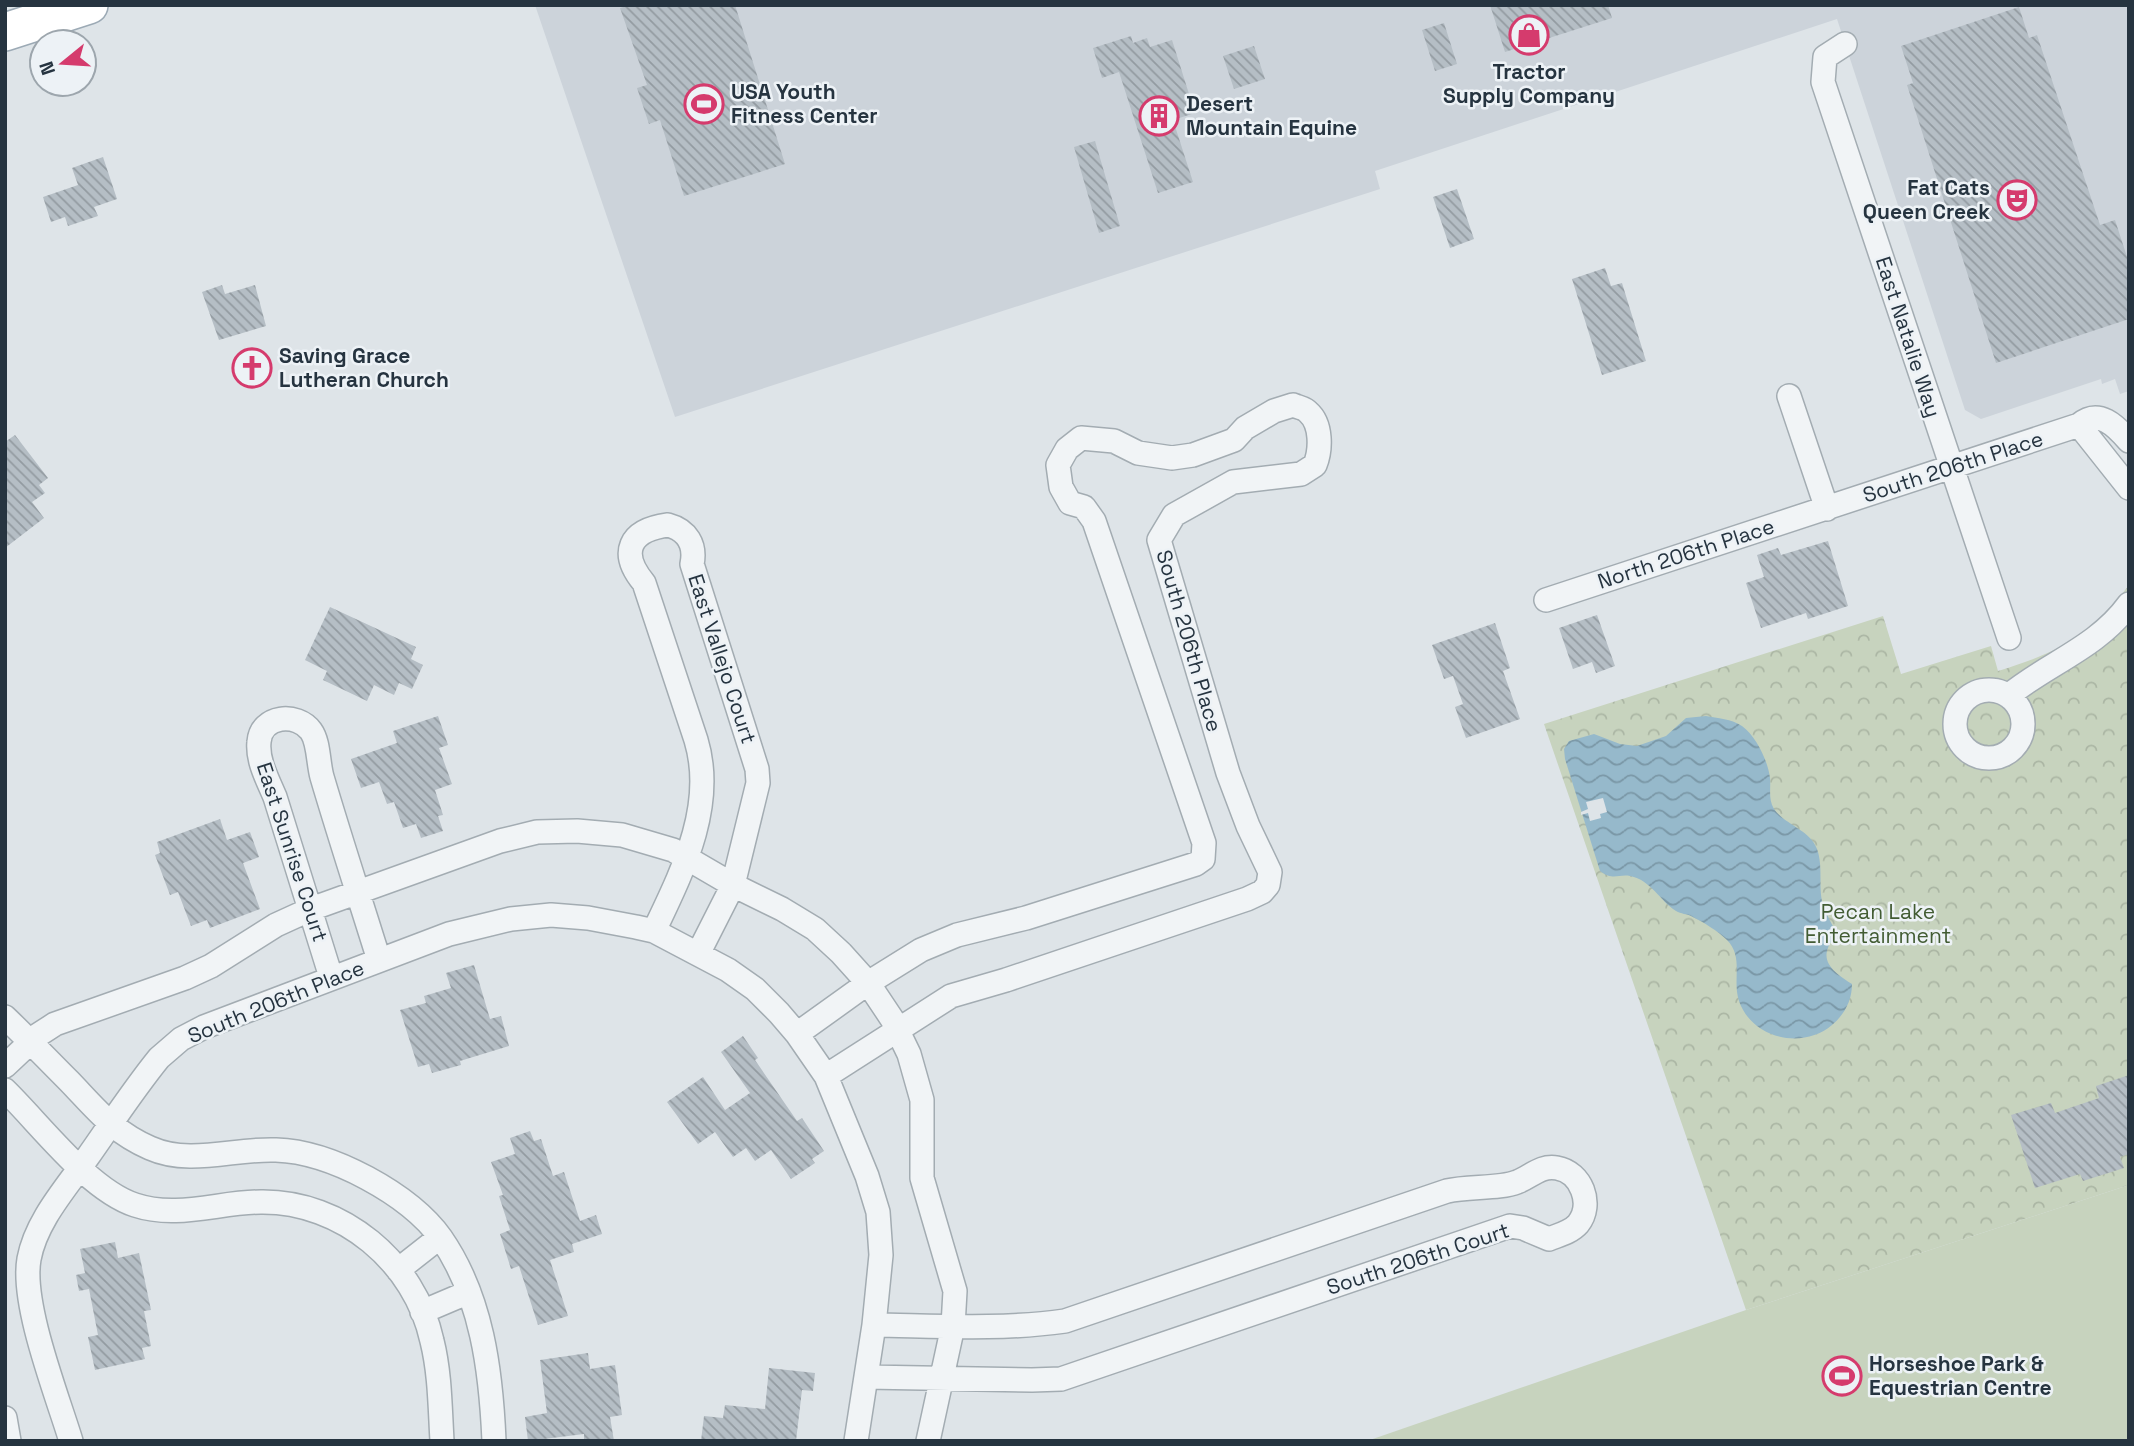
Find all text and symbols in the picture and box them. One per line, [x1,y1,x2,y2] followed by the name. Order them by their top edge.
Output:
[1508,14,1550,56] shop icon: Tractor Supply Company
[28,28,98,98] north arrow
[33,58,61,78] text: N
[1443,58,1615,109] place label: Tractor Supply Company
[731,78,878,129] place label: USA Youth Fitness Center
[683,83,725,125] sports icon: USA Youth Fitness Center
[1186,90,1357,141] place label: Desert Mountain Equine
[1138,95,1180,137] building icon: Desert Mountain Equine
[1863,174,1990,225] place label: Fat Cats Queen Creek
[1996,179,2038,221] theatre icon: Fat Cats Queen Creek
[1870,253,1947,421] street label: East Natalie Way
[279,342,449,393] place label: Saving Grace Lutheran Church
[231,347,273,389] church icon: Saving Grace Lutheran Church
[1859,425,2046,508] street label: South 206th Place
[1594,512,1778,595] street label: North 206th Place
[1151,547,1228,735] street label: South 206th Place
[682,571,763,747] street label: East Vallejo Court
[251,759,334,945] street label: East Sunrise Court
[1805,898,1951,949] park label: Pecan Lake Entertainment
[184,954,368,1049] street label: South 206th Place
[1323,1216,1513,1301] street label: South 206th Court
[1869,1350,2052,1401] place label: Horseshoe Park & Equestrian Centre
[1821,1355,1863,1397] sports icon: Horseshoe Park & Equestrian Centre

